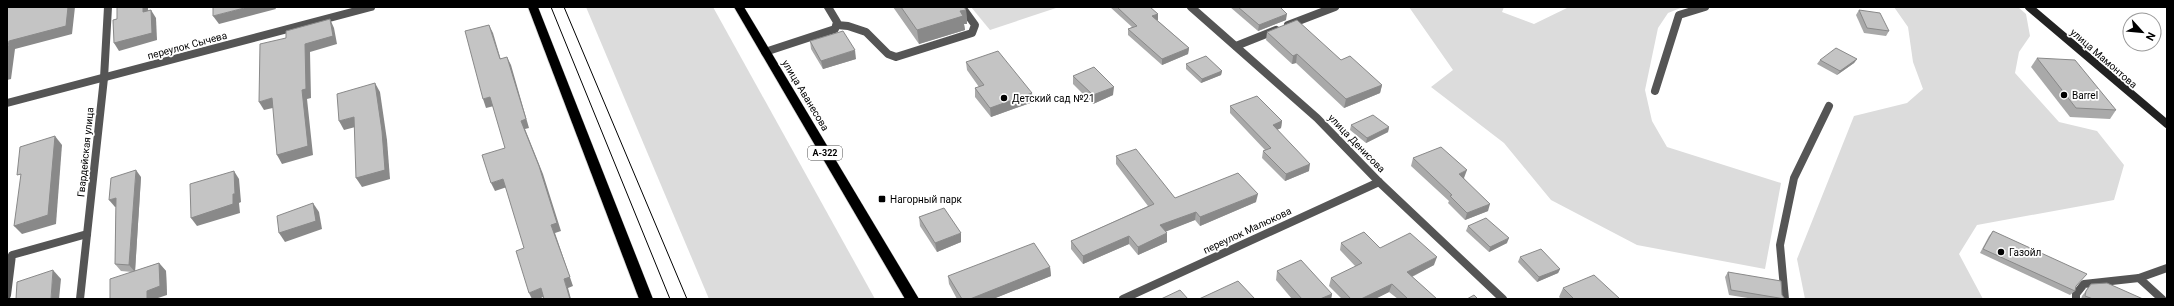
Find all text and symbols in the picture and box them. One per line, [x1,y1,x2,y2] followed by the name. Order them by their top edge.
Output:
[2122,12,2162,52] north arrow
[2068,27,2139,90] street label: улица Мамонтова
[146,30,228,61] street label: переулок Сычева
[2143,30,2158,43] text: N
[780,58,831,133] street label: улица Аванесова
[2059,90,2069,100] marker: Barrel
[2072,90,2098,101] place label: Barrel
[999,93,1009,103] marker: Детский сад №21
[1012,93,1095,104] place label: Детский сад №21
[75,107,96,197] street label: Гвардейская улица
[1326,112,1387,175] street label: улица Денисова
[808,146,842,160] road number: А-322
[877,194,887,204] marker: Нагорный парк
[890,194,963,205] place label: Нагорный парк
[1201,205,1293,256] street label: переулок Малюкова
[1996,247,2006,257] marker: Газойл
[2009,247,2042,258] place label: Газойл

